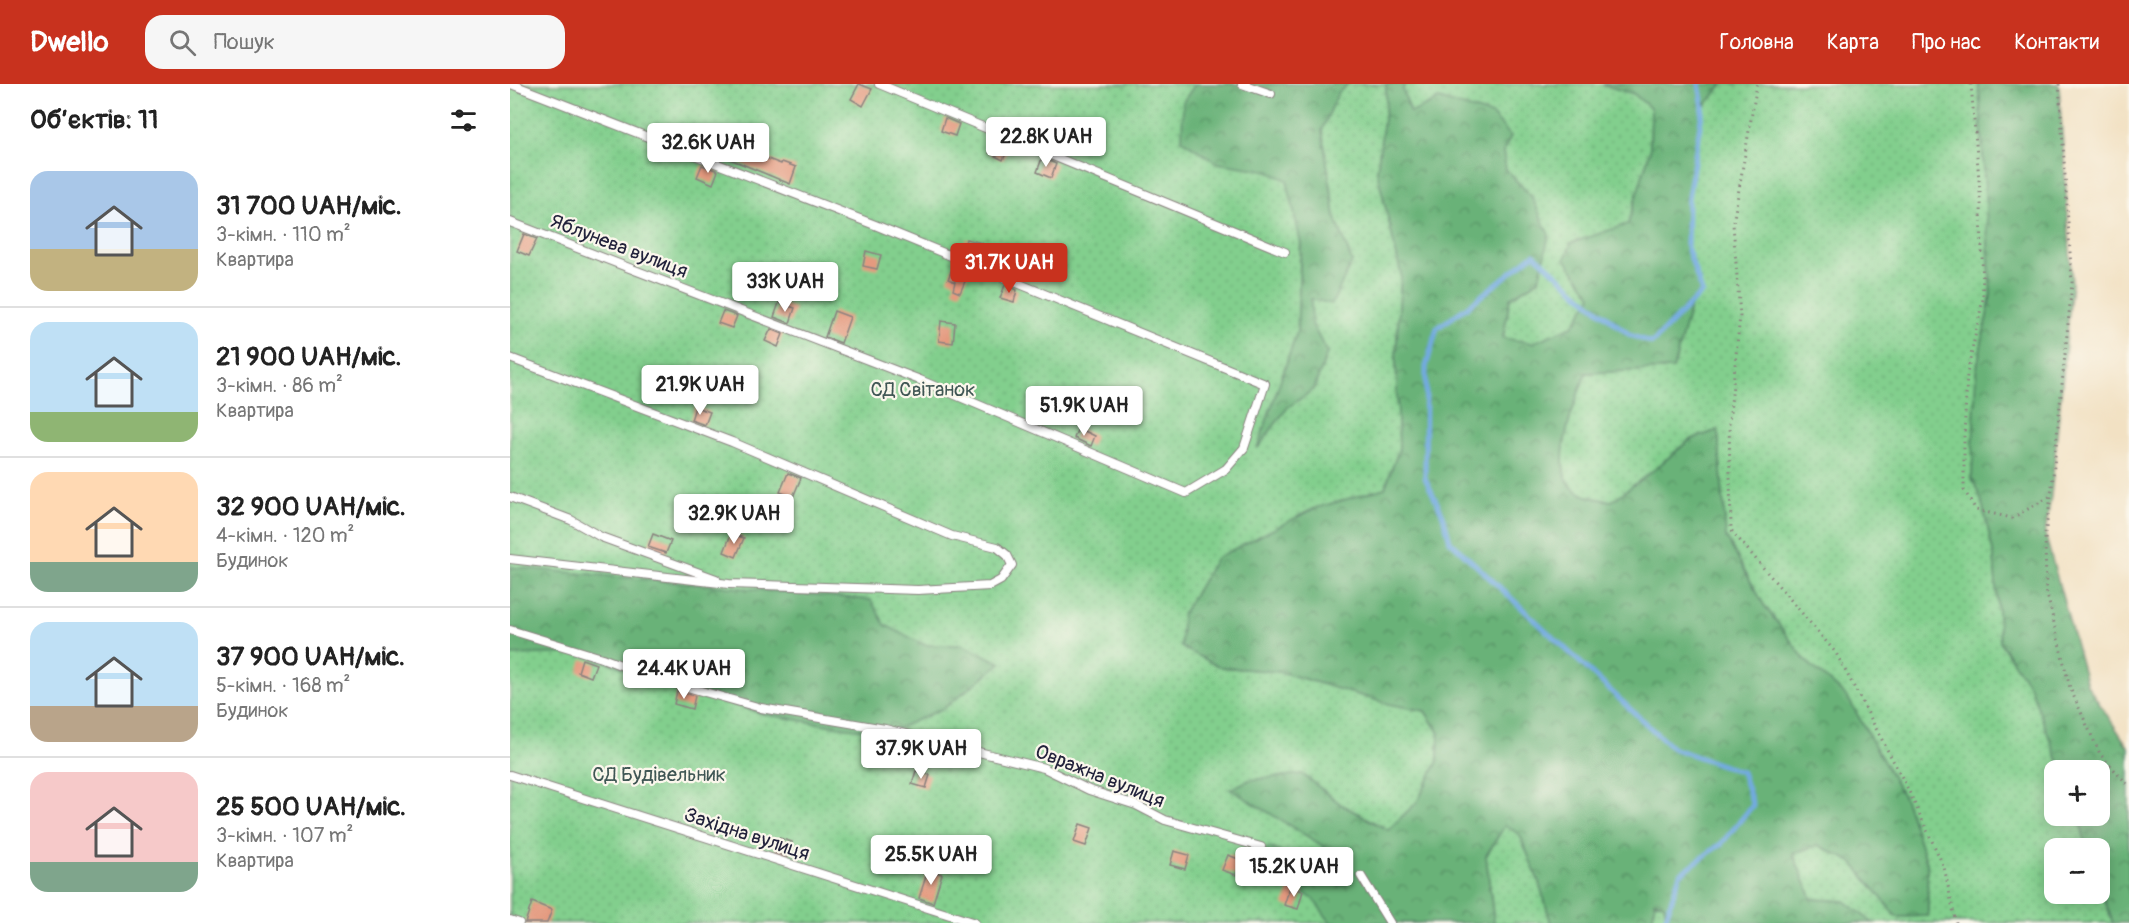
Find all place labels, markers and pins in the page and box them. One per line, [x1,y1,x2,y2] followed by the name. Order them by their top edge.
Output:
[977,117,1115,168] pin: 22.8K UAH
[639,123,777,174] pin: 32.6K UAH
[940,243,1078,294] pin: 31.7K UAH
[730,262,840,313] pin: 33K UAH
[631,365,769,416] pin: 21.9K UAH
[1015,386,1153,437] pin: 51.9K UAH
[665,494,803,545] pin: 32.9K UAH
[615,649,753,700] pin: 24.4K UAH
[852,729,990,780] pin: 37.9K UAH
[862,835,1000,886] pin: 25.5K UAH
[1225,847,1363,898] pin: 15.2K UAH

